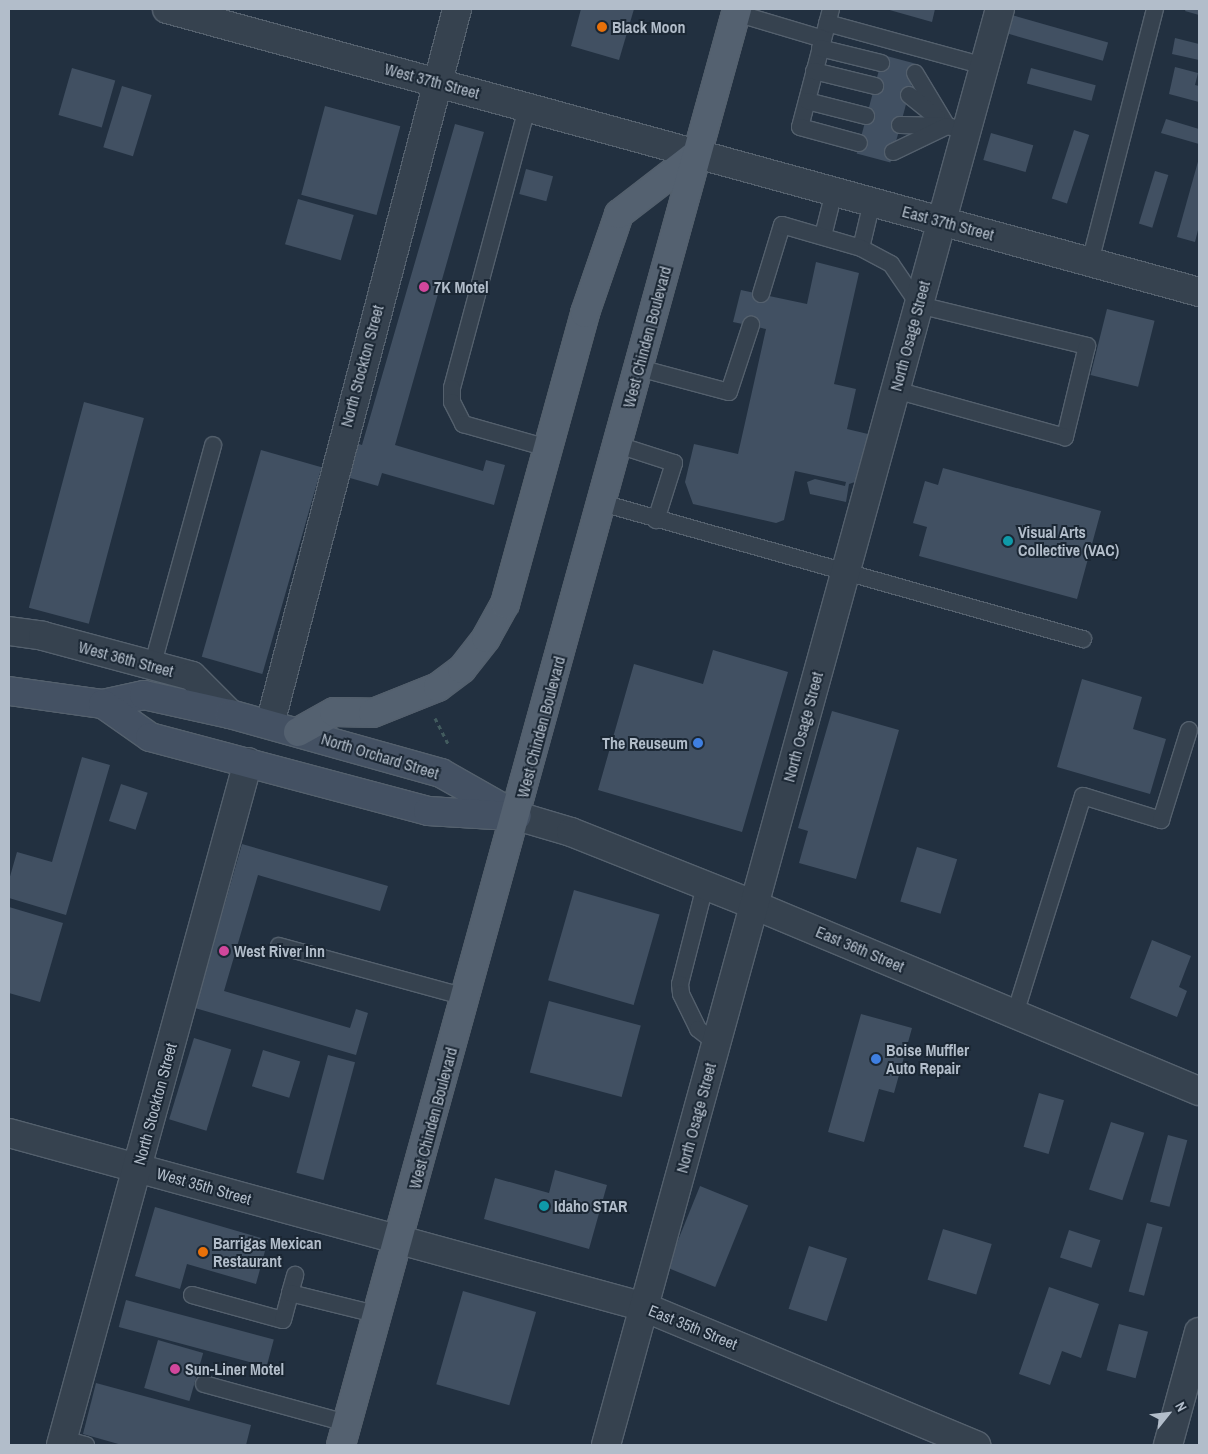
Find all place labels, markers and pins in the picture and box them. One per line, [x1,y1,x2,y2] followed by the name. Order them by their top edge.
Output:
[612,17,686,37] place label: Black Moon
[596,21,608,33] marker: Black Moon
[434,277,489,297] place label: 7K Motel
[418,281,430,293] marker: 7K Motel
[1018,522,1119,560] place label: Visual Arts Collective (VAC)
[1002,535,1014,547] marker: Visual Arts Collective (VAC)
[602,733,688,753] place label: The Reuseum
[692,737,704,749] marker: The Reuseum
[234,941,325,961] place label: West River Inn
[218,945,230,957] marker: West River Inn
[886,1040,969,1078] place label: Boise Muffler Auto Repair
[870,1053,882,1065] marker: Boise Muffler Auto Repair
[554,1196,627,1216] place label: Idaho STAR
[538,1200,550,1212] marker: Idaho STAR
[213,1233,322,1271] place label: Barrigas Mexican Restaurant
[197,1246,209,1258] marker: Barrigas Mexican Restaurant
[185,1359,284,1379] place label: Sun-Liner Motel
[169,1363,181,1375] marker: Sun-Liner Motel

